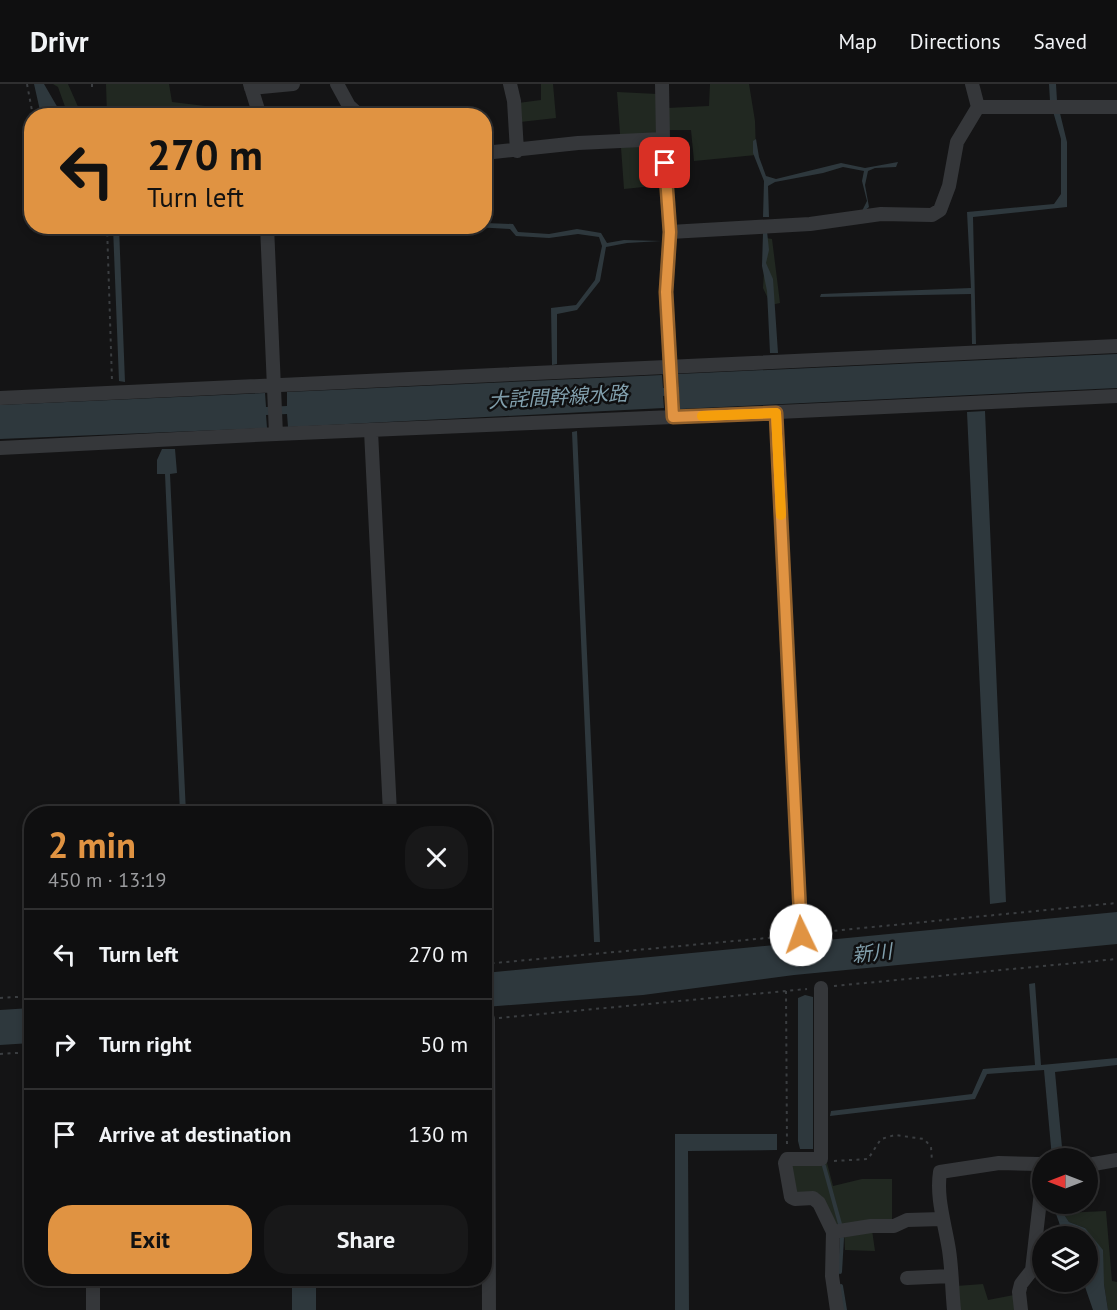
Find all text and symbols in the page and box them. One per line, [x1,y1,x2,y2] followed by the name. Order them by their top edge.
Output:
[30,23,89,60] text: Drivr
[838,28,877,55] text: Map
[910,28,1001,55] text: Directions
[1034,28,1087,55] text: Saved
[147,127,263,182] text: 270 m
[48,132,126,210] icon: left
[639,137,690,188] pin
[648,146,681,179] icon: arrive
[147,180,244,214] text: Turn left
[487,380,631,414] water label: 大詫間幹線水路
[48,821,136,868] text: 2 min
[405,826,468,889] button: close
[48,867,166,893] text: 450 m · 13:19
[769,903,833,967] position arrow
[48,938,81,971] icon: left
[851,938,895,968] water label: 新川
[99,940,179,968] text: Turn left
[408,940,468,968] text: 270 m
[48,1028,81,1061] icon: right
[99,1030,191,1058] text: Turn right
[420,1030,468,1058] text: 50 m
[48,1118,81,1151] icon: arrive
[99,1120,291,1148] text: Arrive at destination
[408,1120,468,1148] text: 130 m
[1032,1148,1098,1214] north arrow
[1032,1148,1098,1292] map controls
[48,1205,252,1274] button: Exit
[264,1205,468,1274] button: Share
[1032,1226,1098,1292] button: layers

